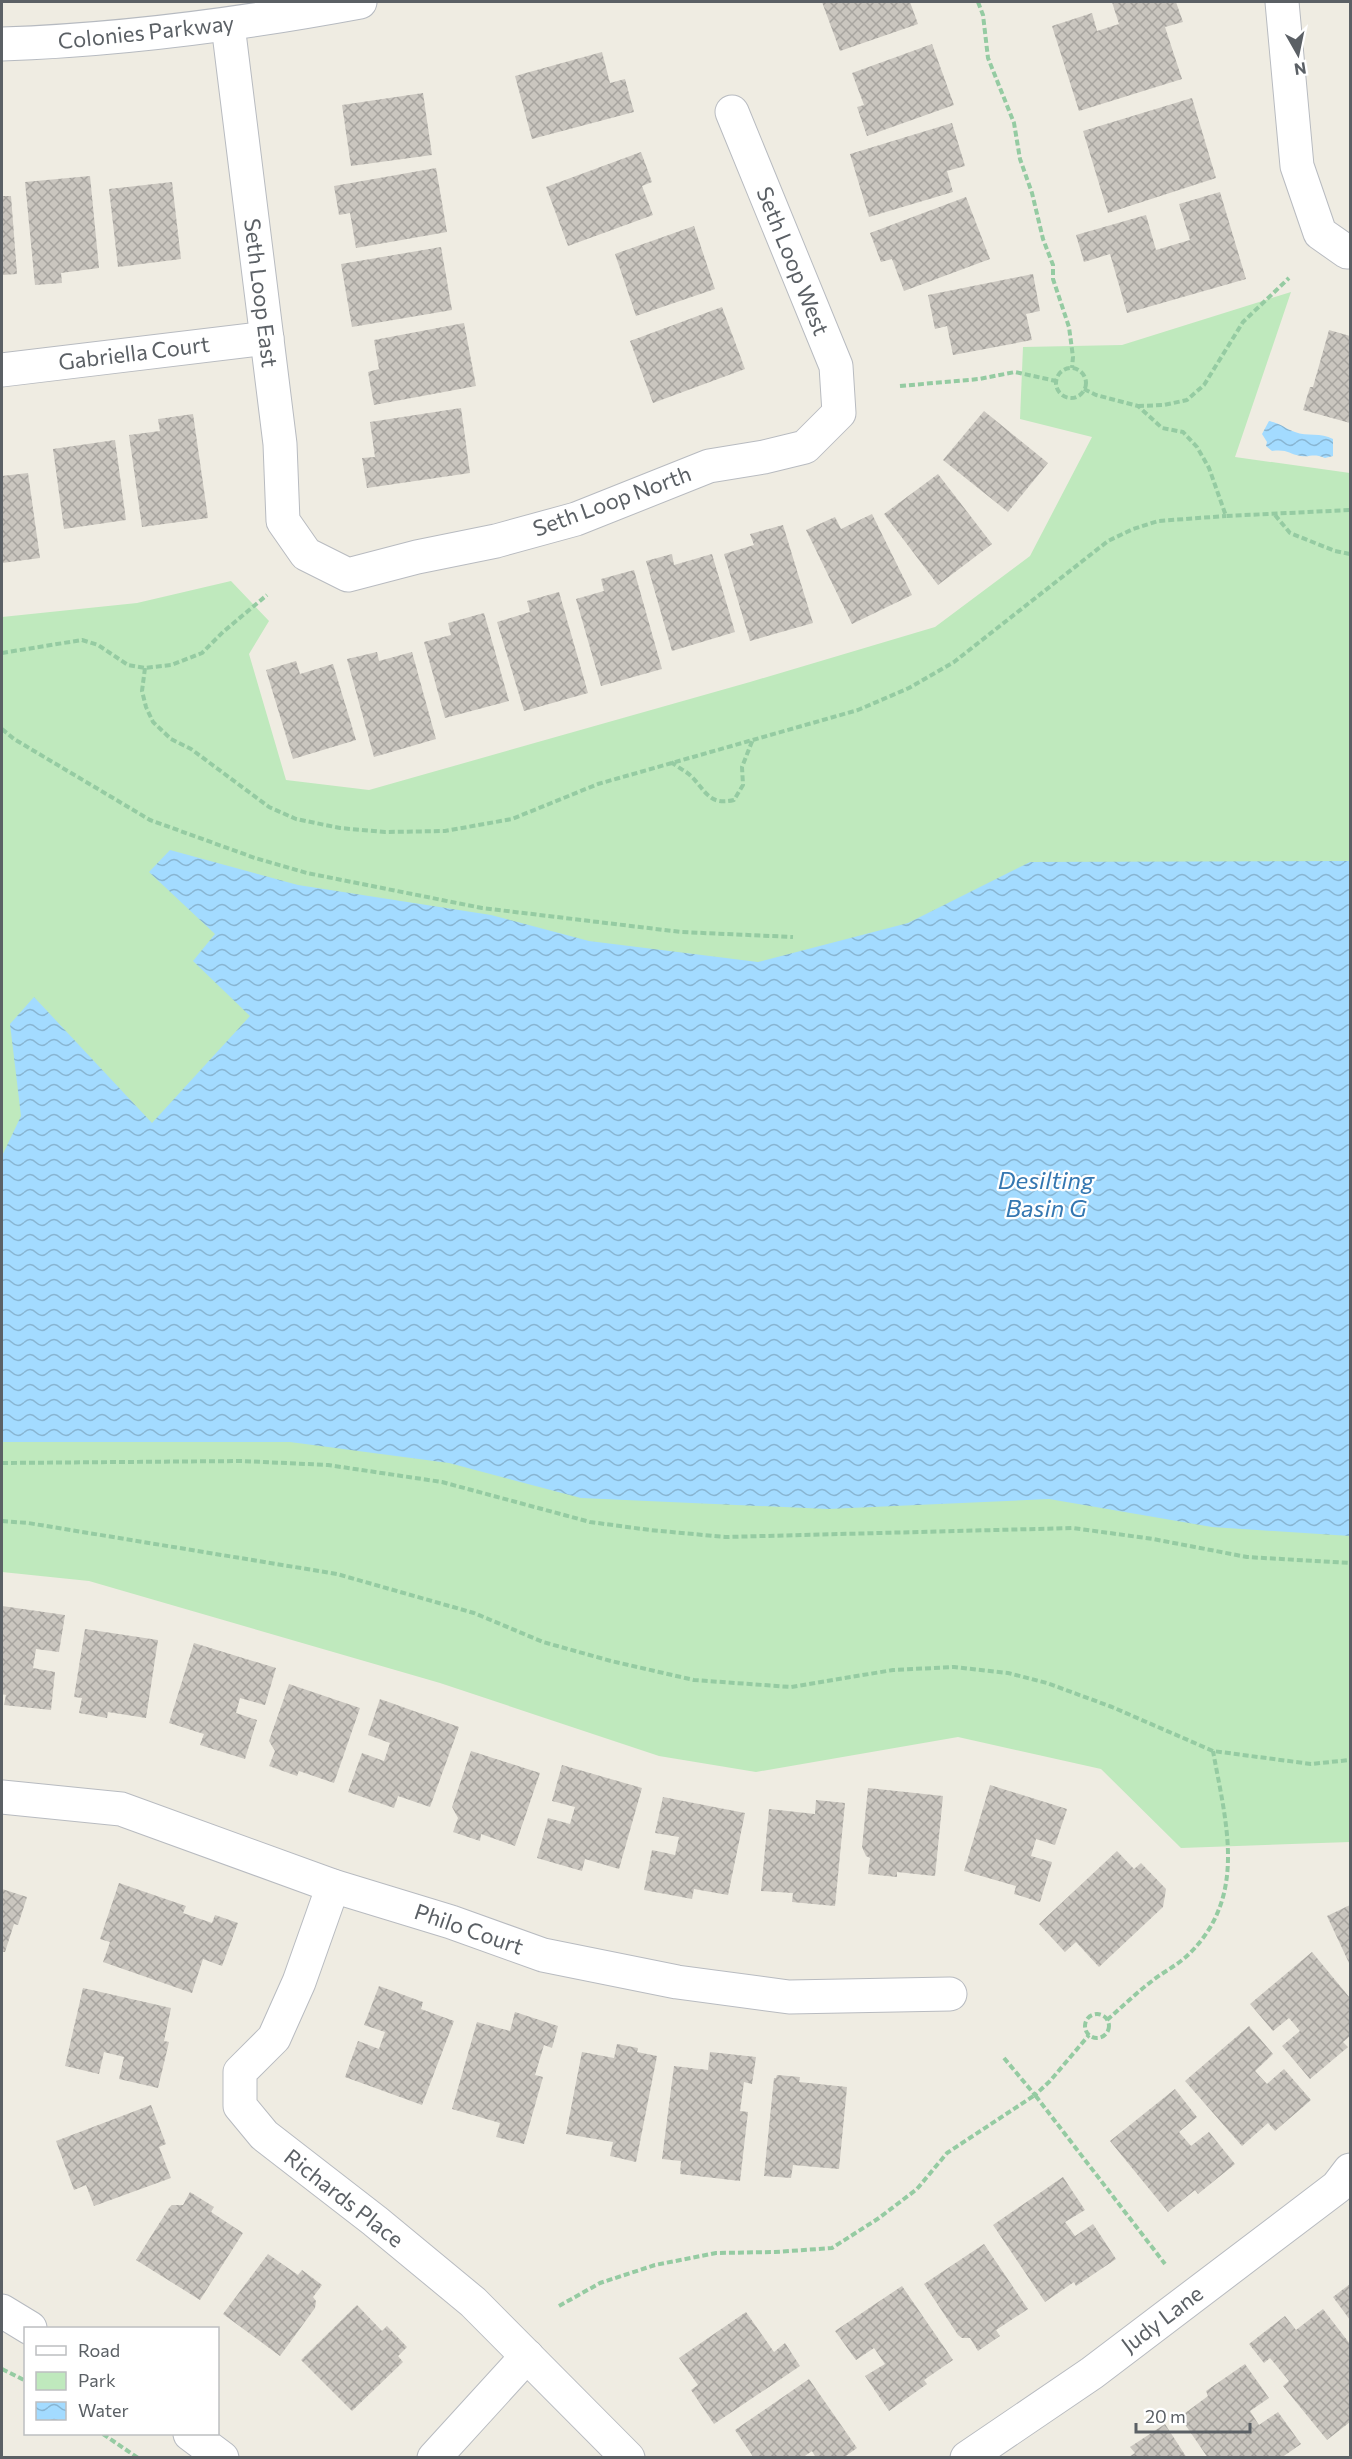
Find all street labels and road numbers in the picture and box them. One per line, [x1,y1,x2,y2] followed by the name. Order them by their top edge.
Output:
[56,9,235,54] street label: Colonies Parkway
[751,183,836,339] street label: Seth Loop West
[239,217,284,369] street label: Seth Loop East
[57,330,211,375] street label: Gabriella Court
[529,459,695,542] street label: Seth Loop North
[411,1897,527,1960] street label: Philo Court
[279,2143,409,2253] street label: Richards Place
[1116,2279,1208,2358] street label: Judy Lane

